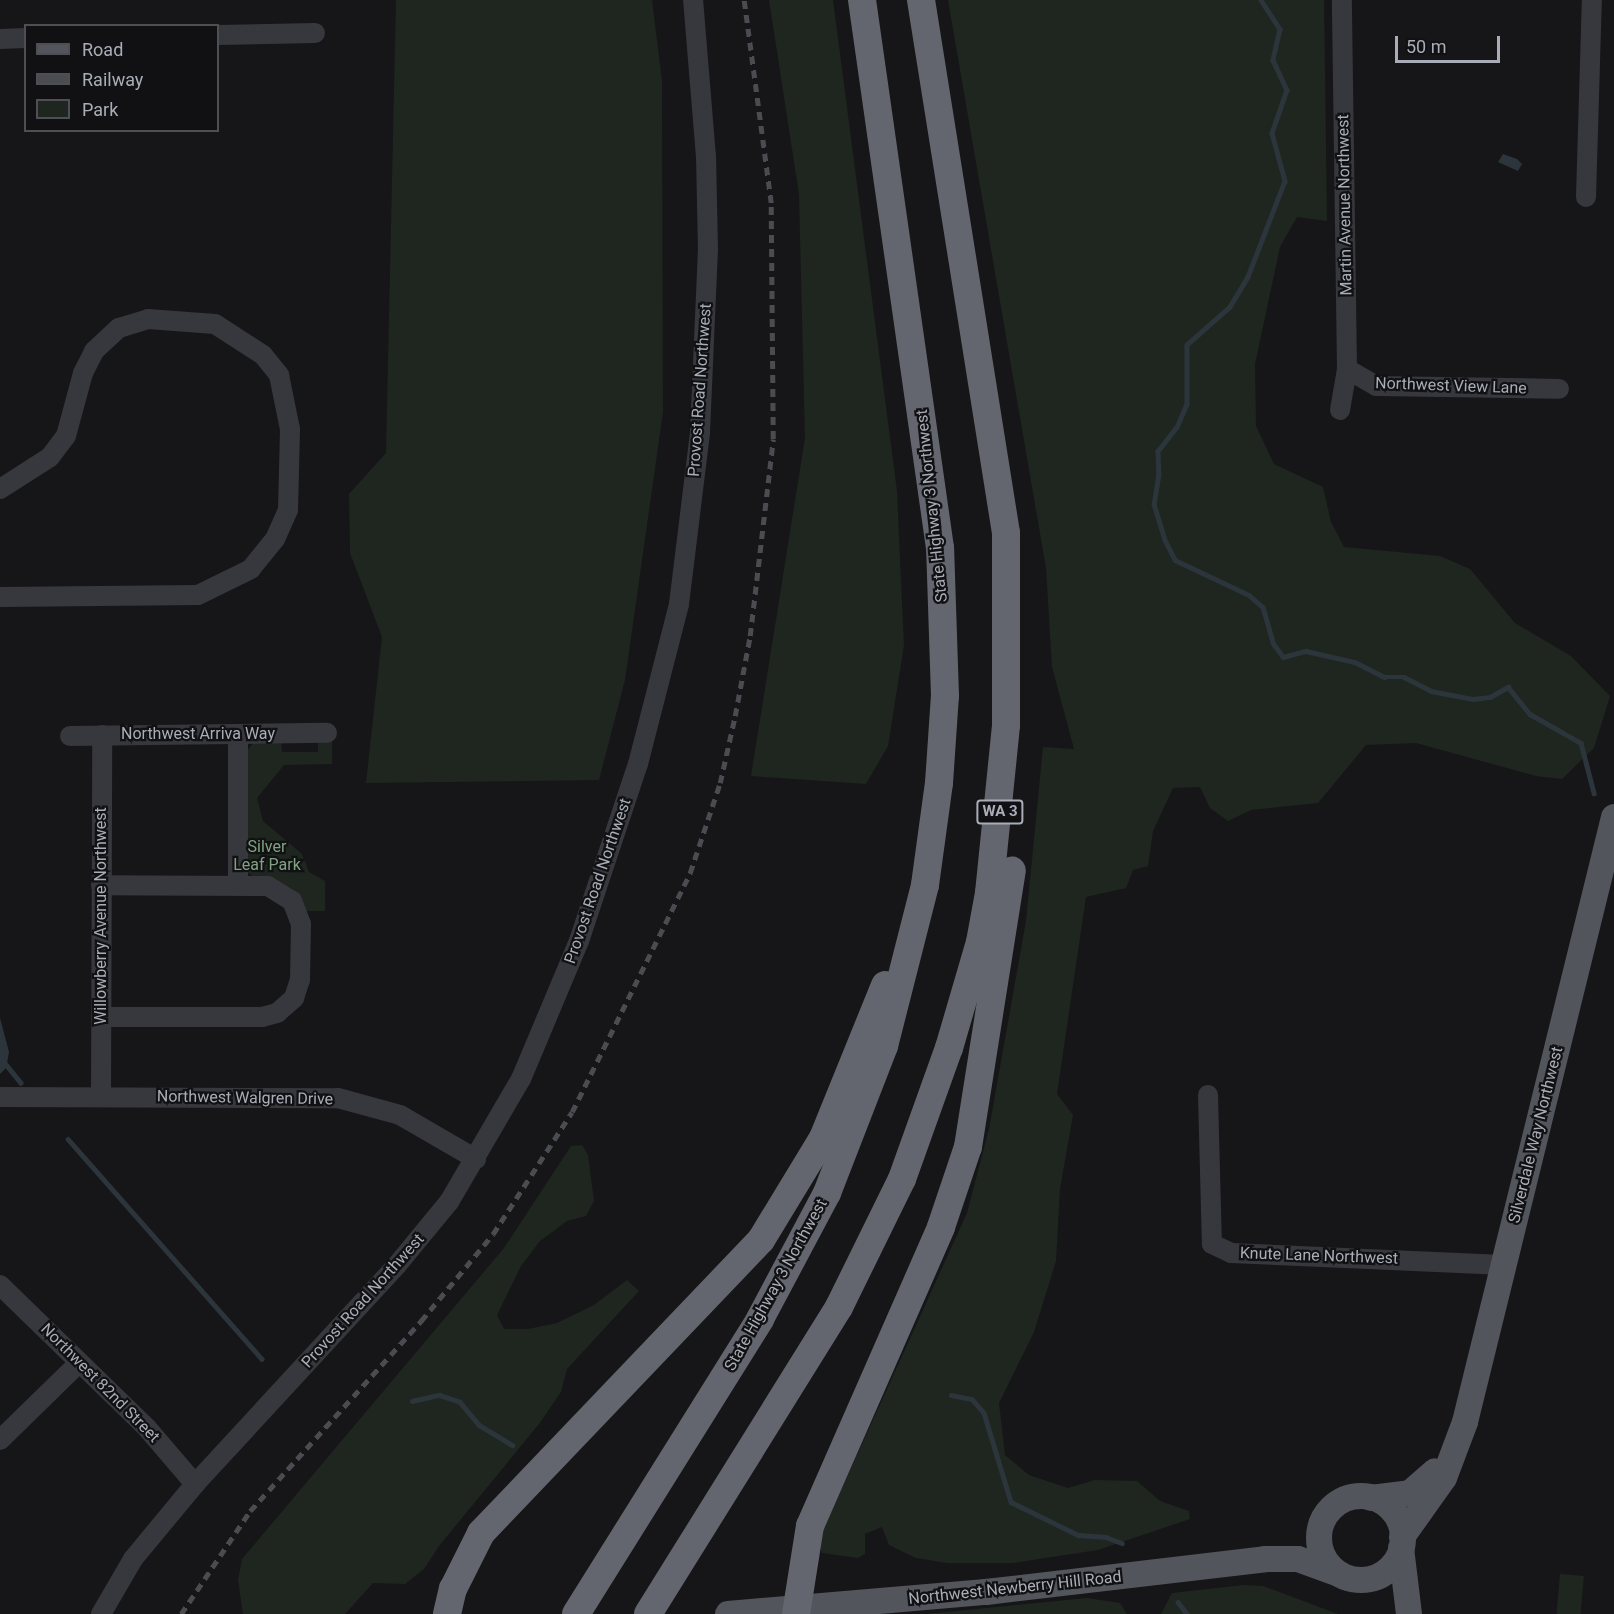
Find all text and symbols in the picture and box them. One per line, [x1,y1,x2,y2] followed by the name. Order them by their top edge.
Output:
[24,24,219,132] legend
[1398,24,1503,62] scale bar
[1406,36,1446,57] text: 50 m
[82,39,123,60] text: Road
[82,69,143,90] text: Railway
[82,99,118,120] text: Park
[1334,114,1356,296] street label: Martin Avenue Northwest
[684,303,716,477] street label: Provost Road Northwest
[1375,374,1527,398] street label: Northwest View Lane
[912,409,952,603] street label: State Highway 3 Northwest
[121,724,275,744] street label: Northwest Arriva Way
[561,796,635,966] street label: Provost Road Northwest
[976,800,1024,824] road number: WA 3
[91,807,111,1025] street label: Willowberry Avenue Northwest
[233,837,301,875] park label: Silver Leaf Park
[1505,1045,1567,1225] street label: Silverdale Way Northwest
[157,1087,333,1109] street label: Northwest Walgren Drive
[721,1196,831,1374] street label: State Highway 3 Northwest
[298,1230,428,1372] street label: Provost Road Northwest
[1240,1244,1398,1268] street label: Knute Lane Northwest
[37,1320,163,1446] street label: Northwest 82nd Street
[908,1567,1122,1609] street label: Northwest Newberry Hill Road

